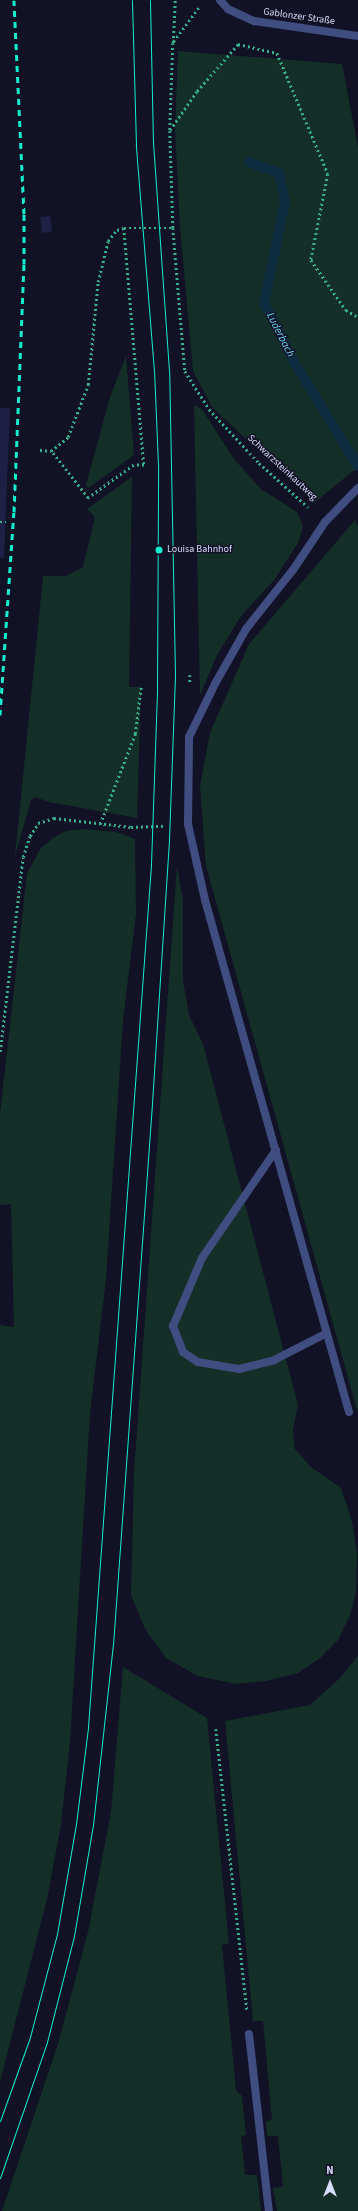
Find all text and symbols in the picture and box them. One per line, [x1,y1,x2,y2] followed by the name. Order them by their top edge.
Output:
[262,6,336,28] street label: Gablonzer Straße
[263,311,297,359] water label: Luderbach
[245,433,319,503] street label: Schwarzsteinkautweg
[167,544,232,556] place label: Louisa Bahnhof
[154,545,164,555] marker: Louisa Bahnhof
[310,2163,350,2203] north arrow
[326,2163,334,2178] text: N

